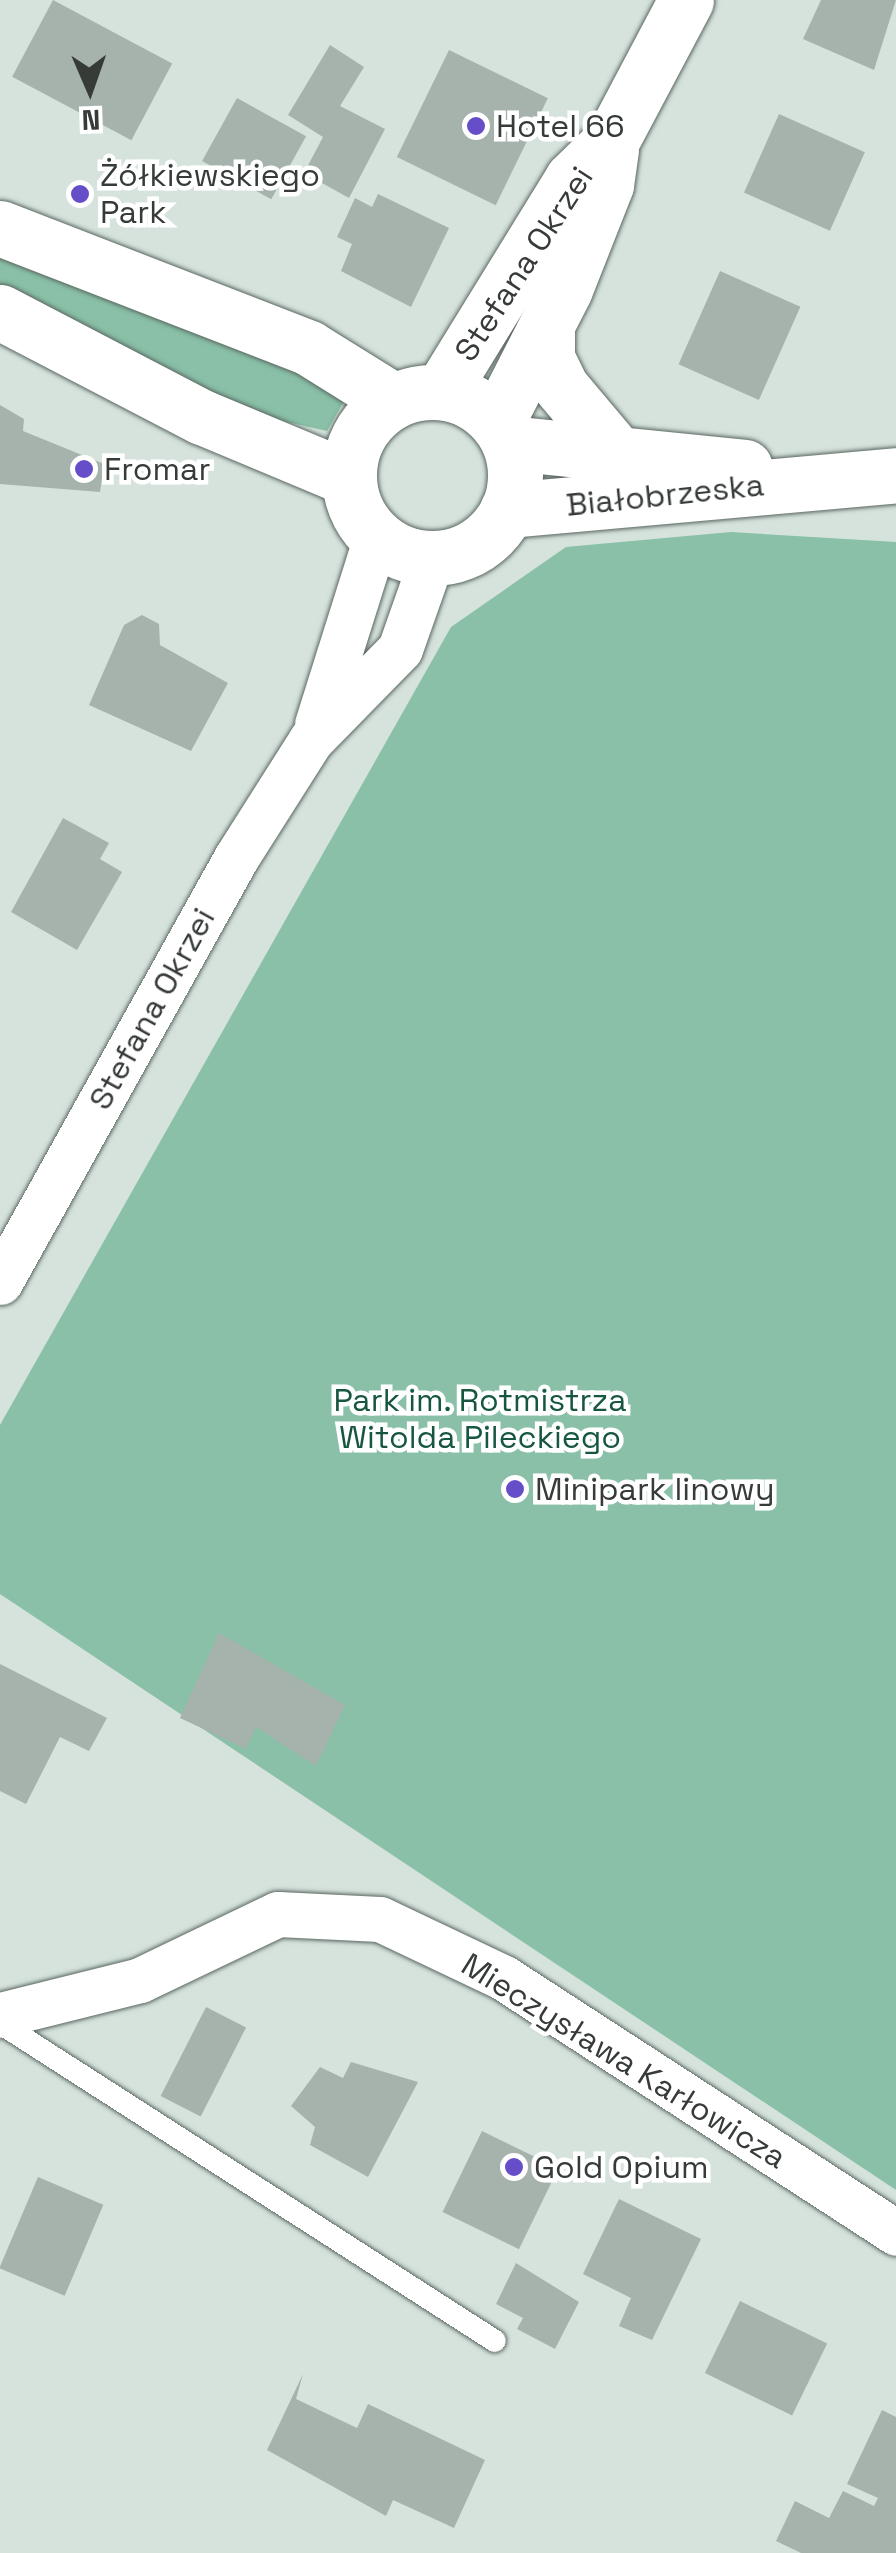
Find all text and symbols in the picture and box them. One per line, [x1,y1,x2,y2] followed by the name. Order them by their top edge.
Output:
[40,40,140,140] north arrow
[81,102,101,138] text: N
[496,107,624,145] place label: Hotel 66
[465,115,487,137] marker: Hotel 66
[100,157,320,232] place label: Żółkiewskiego Park
[447,160,601,368] street label: Stefana Okrzei
[69,183,91,205] marker: Żółkiewskiego Park
[104,450,211,488] place label: Fromar
[73,458,95,480] marker: Fromar
[564,466,766,524] street label: Białobrzeska
[81,902,223,1116] street label: Stefana Okrzei
[333,1382,627,1457] park label: Park im. Rotmistrza Witolda Pileckiego
[535,1470,774,1508] place label: Minipark linowy
[504,1478,526,1500] marker: Minipark linowy
[455,1945,793,2177] street label: Mieczysława Karłowicza
[534,2148,709,2186] place label: Gold Opium
[503,2156,525,2178] marker: Gold Opium

